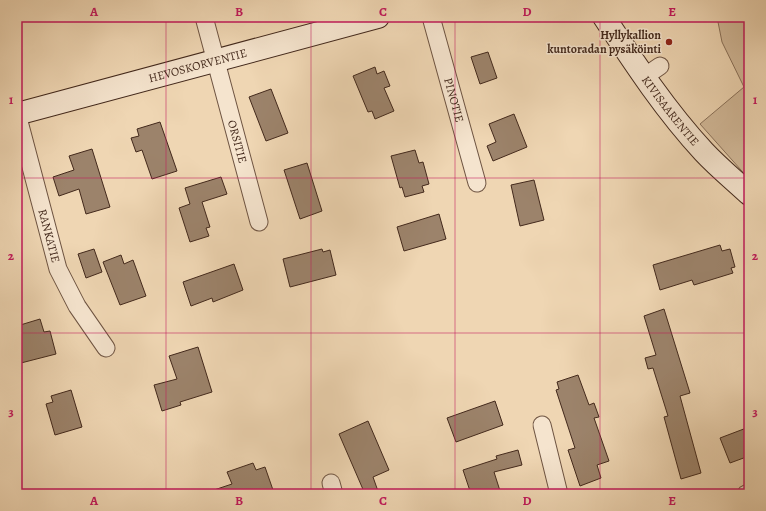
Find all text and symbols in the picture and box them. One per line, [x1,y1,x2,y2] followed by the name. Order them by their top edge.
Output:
[89,3,99,20] text: A
[235,3,243,20] text: B
[379,3,387,20] text: C
[522,3,532,20] text: D
[668,3,676,20] text: E
[547,27,661,57] place label: Hyllykallion kuntoradan pysäköinti
[664,37,674,47] marker: Hyllykallion kuntoradan pysäköinti
[147,45,249,86] street label: HEVOSKORVENTIE
[638,73,703,149] street label: KIVISAARENTIE
[440,76,468,124] street label: PINOTIE
[9,91,14,108] text: 1
[753,91,758,108] text: 1
[224,118,251,165] street label: ORSITIE
[34,207,64,264] street label: RANKATIE
[8,247,15,264] text: 2
[752,247,759,264] text: 2
[8,403,14,420] text: 3
[752,403,758,420] text: 3
[89,492,99,509] text: A
[235,492,243,509] text: B
[379,492,387,509] text: C
[522,492,532,509] text: D
[668,492,676,509] text: E

